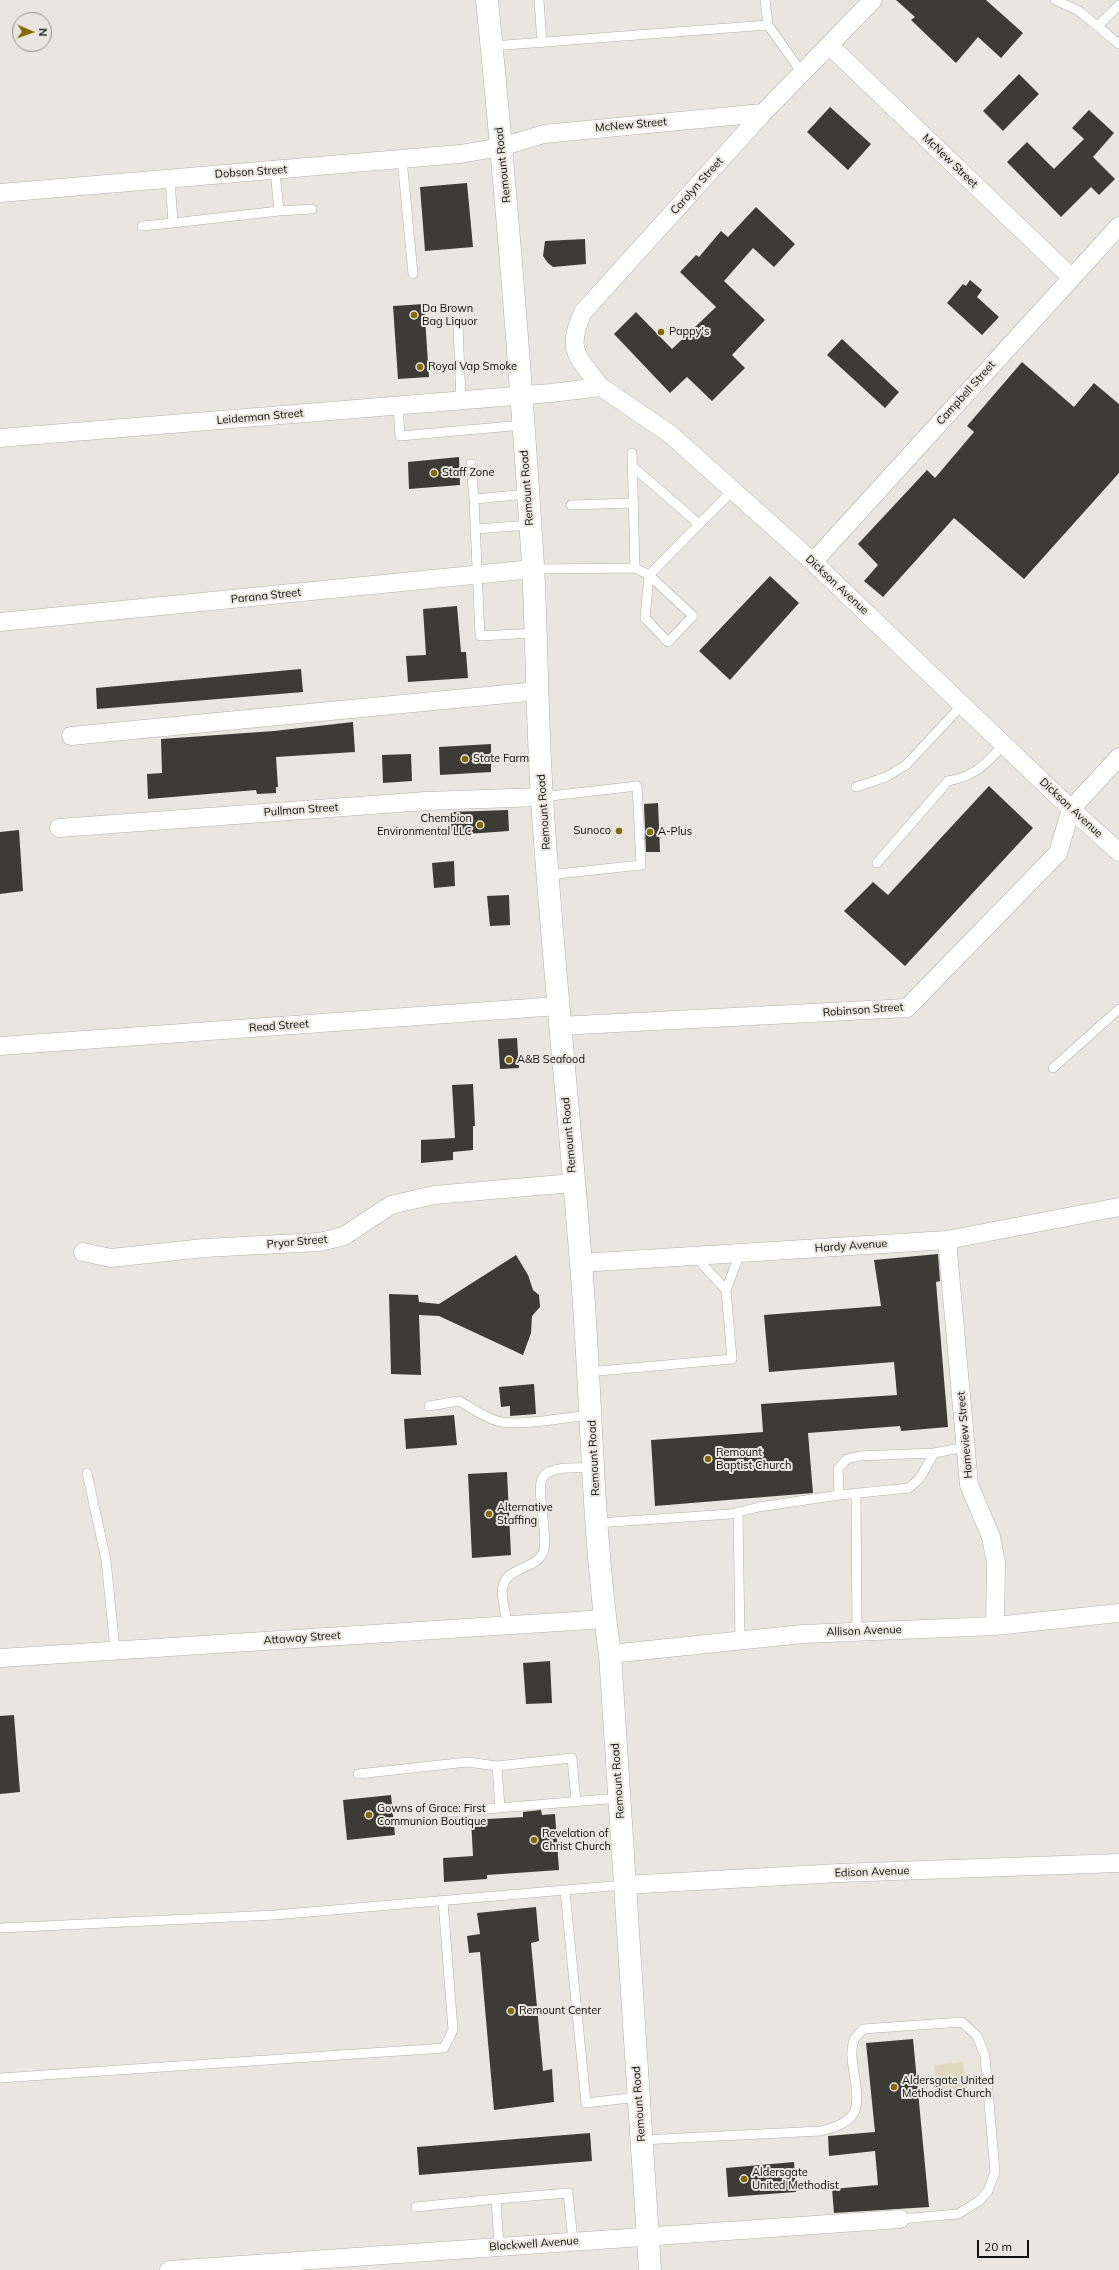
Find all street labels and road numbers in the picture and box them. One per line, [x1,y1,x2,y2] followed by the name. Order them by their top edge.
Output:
[595,115,667,135] street label: McNew Street
[492,127,514,203] street label: Remount Road
[920,131,980,191] street label: McNew Street
[668,155,726,217] street label: Carolyn Street
[214,163,288,181] street label: Dobson Street
[934,358,998,428] street label: Campbell Street
[216,407,304,427] street label: Leiderman Street
[518,450,536,526] street label: Remount Road
[803,552,871,618] street label: Dickson Avenue
[230,586,302,606] street label: Parana Street
[535,774,553,850] street label: Remount Road
[1037,775,1105,841] street label: Dickson Avenue
[263,801,339,819] street label: Pullman Street
[822,1001,904,1019] street label: Robinson Street
[249,1017,309,1035] street label: Read Street
[559,1097,579,1173] street label: Remount Road
[266,1233,328,1251] street label: Pryor Street
[814,1237,888,1255] street label: Hardy Avenue
[955,1391,975,1479] street label: Homeview Street
[585,1420,603,1496] street label: Remount Road
[826,1623,902,1639] street label: Allison Avenue
[263,1629,341,1647] street label: Attaway Street
[609,1743,627,1819] street label: Remount Road
[834,1864,910,1880] street label: Edison Avenue
[630,2066,648,2142] street label: Remount Road
[489,2234,579,2254] street label: Blackwell Avenue

